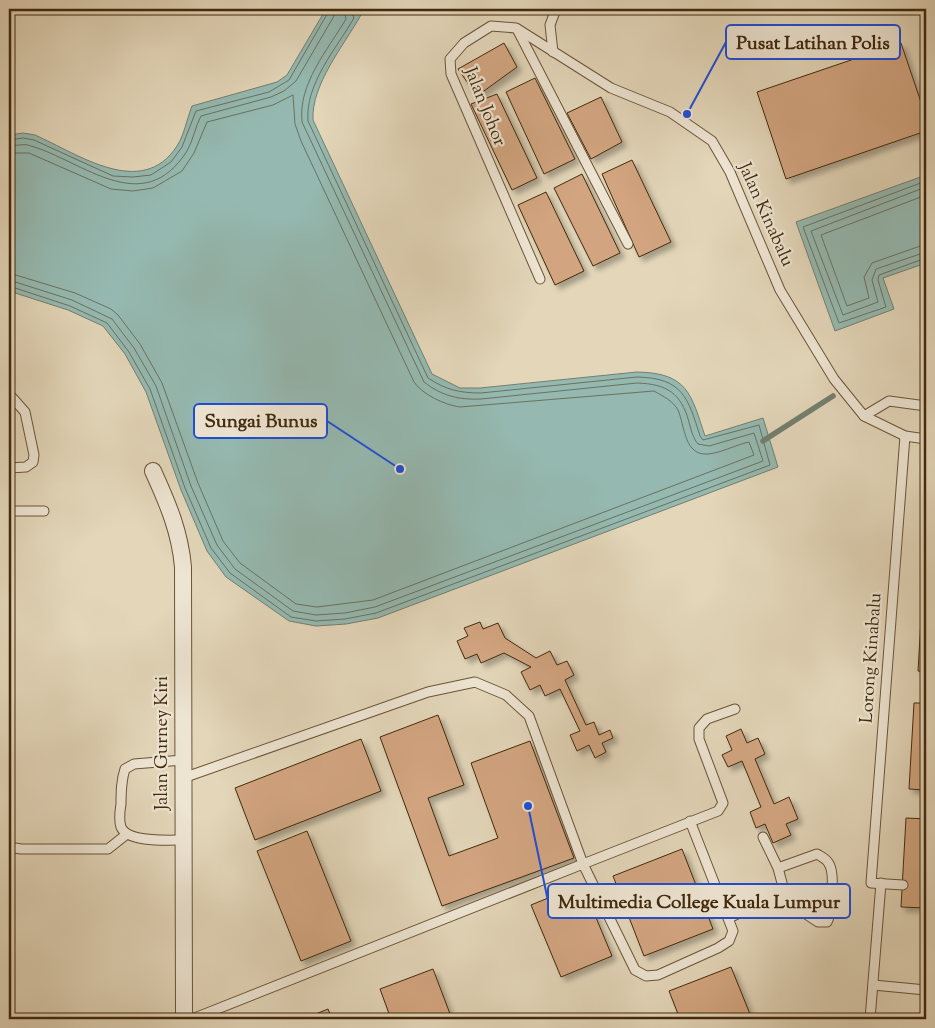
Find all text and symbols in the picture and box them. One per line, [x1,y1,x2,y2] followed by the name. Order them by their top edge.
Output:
[726,25,900,59] callout: Pusat Latihan Polis
[736,31,890,58] text: Pusat Latihan Polis
[456,63,512,151] street label: Jalan Johor
[730,158,800,271] street label: Jalan Kinabalu
[194,404,327,438] callout: Sungai Bunus
[204,409,318,436] text: Sungai Bunus
[854,592,890,724] street label: Lorong Kinabalu
[150,676,176,811] street label: Jalan Gurney Kiri
[548,884,850,918] callout: Multimedia College Kuala Lumpur
[558,890,841,917] text: Multimedia College Kuala Lumpur

